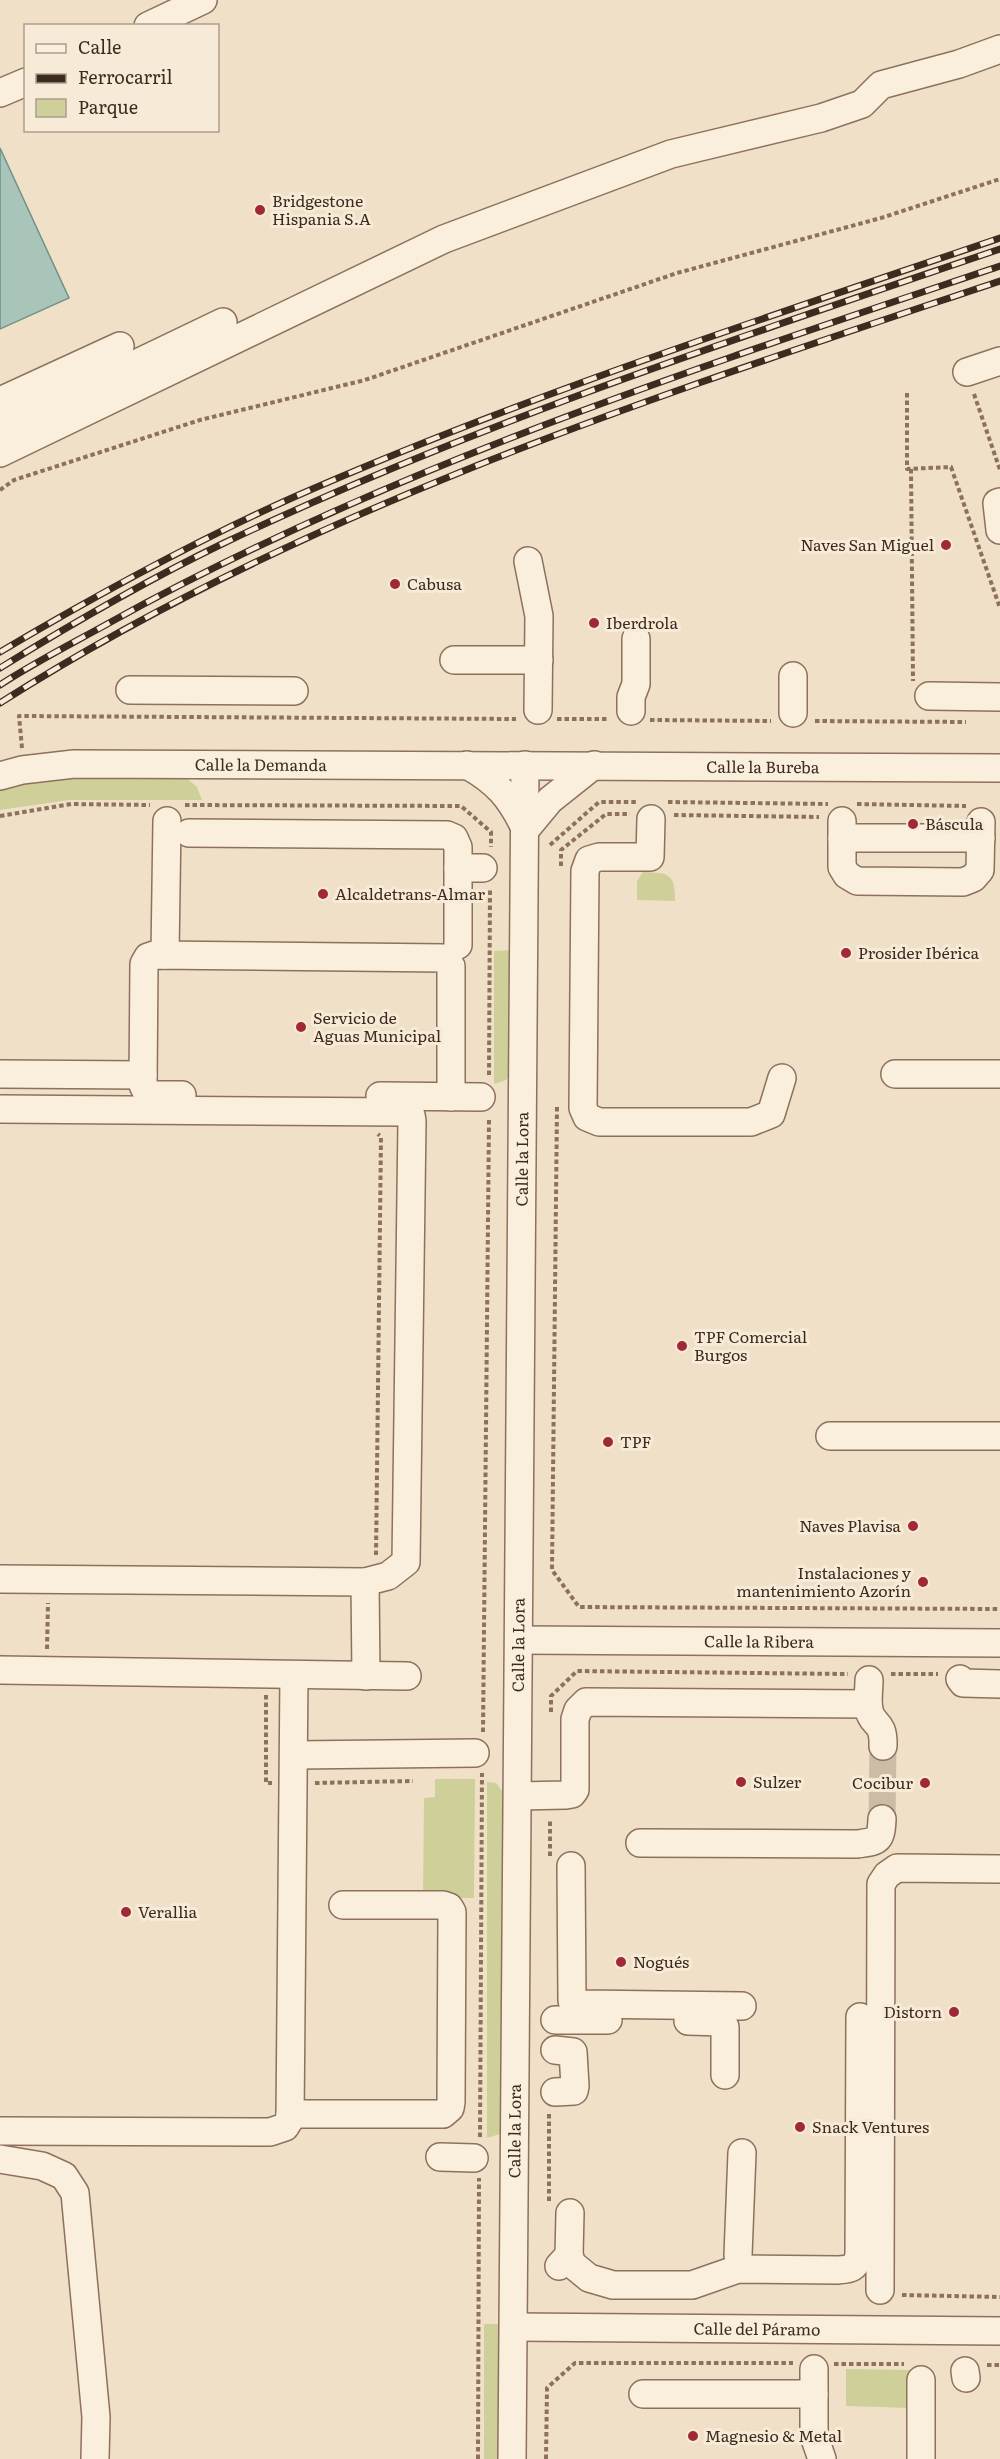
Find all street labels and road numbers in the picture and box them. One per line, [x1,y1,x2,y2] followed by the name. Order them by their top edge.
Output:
[195,752,327,776] street label: Calle la Demanda
[706,754,820,778] street label: Calle la Bureba
[509,1111,533,1206] street label: Calle la Lora
[505,1597,530,1692] street label: Calle la Lora
[704,1628,814,1653] street label: Calle la Ribera
[501,2083,526,2178] street label: Calle la Lora
[693,2315,821,2341] street label: Calle del Páramo

